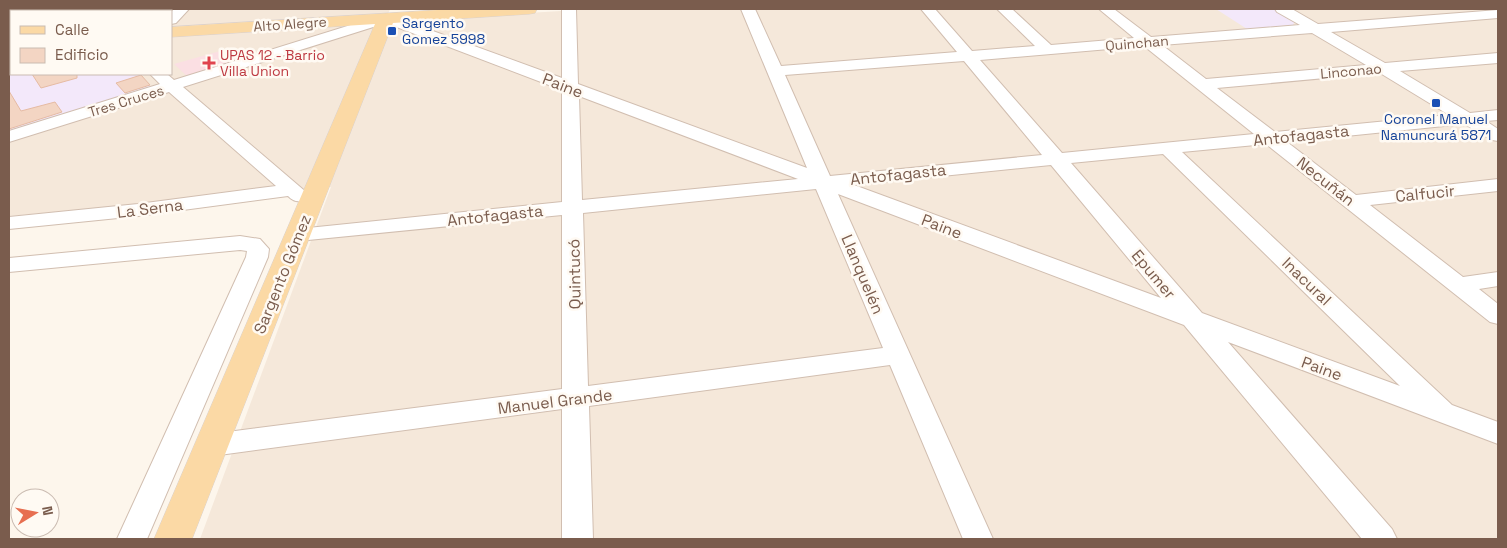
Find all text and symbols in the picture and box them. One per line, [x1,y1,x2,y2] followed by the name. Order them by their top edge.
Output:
[10,10,172,75] legend
[253,12,327,36] street label: Alto Alegre
[402,14,485,48] place label: Sargento Gomez 5998
[55,20,90,39] text: Calle
[386,25,398,37] marker: Sargento Gomez 5998
[1105,31,1169,55] street label: Quinchan
[55,45,109,64] text: Edificio
[220,46,325,80] place label: UPAS 12 - Barrio Villa Union
[202,56,216,70] marker: UPAS 12 - Barrio Villa Union
[1319,59,1383,83] street label: Linconao
[540,68,586,103] street label: Paine
[86,81,166,121] street label: Tres Cruces
[1430,97,1442,109] marker: Coronel Manuel Namuncurá 5871
[1381,110,1491,144] place label: Coronel Manuel Namuncurá 5871
[1252,120,1350,151] street label: Antofagasta
[1292,152,1359,211] street label: Necuñán
[849,159,947,190] street label: Antofagasta
[1394,180,1456,207] street label: Calfucir
[116,194,184,223] street label: La Serna
[446,200,544,231] street label: Antofagasta
[919,209,965,244] street label: Paine
[249,211,316,337] street label: Sargento Gómez
[836,231,889,317] street label: Llanquelén
[563,239,586,309] street label: Quintucó
[1127,245,1180,303] street label: Epumer
[1277,253,1336,310] street label: Inacural
[1299,351,1345,385] street label: Paine
[497,384,613,419] street label: Manuel Grande
[10,488,60,538] north arrow
[38,505,57,517] text: N

